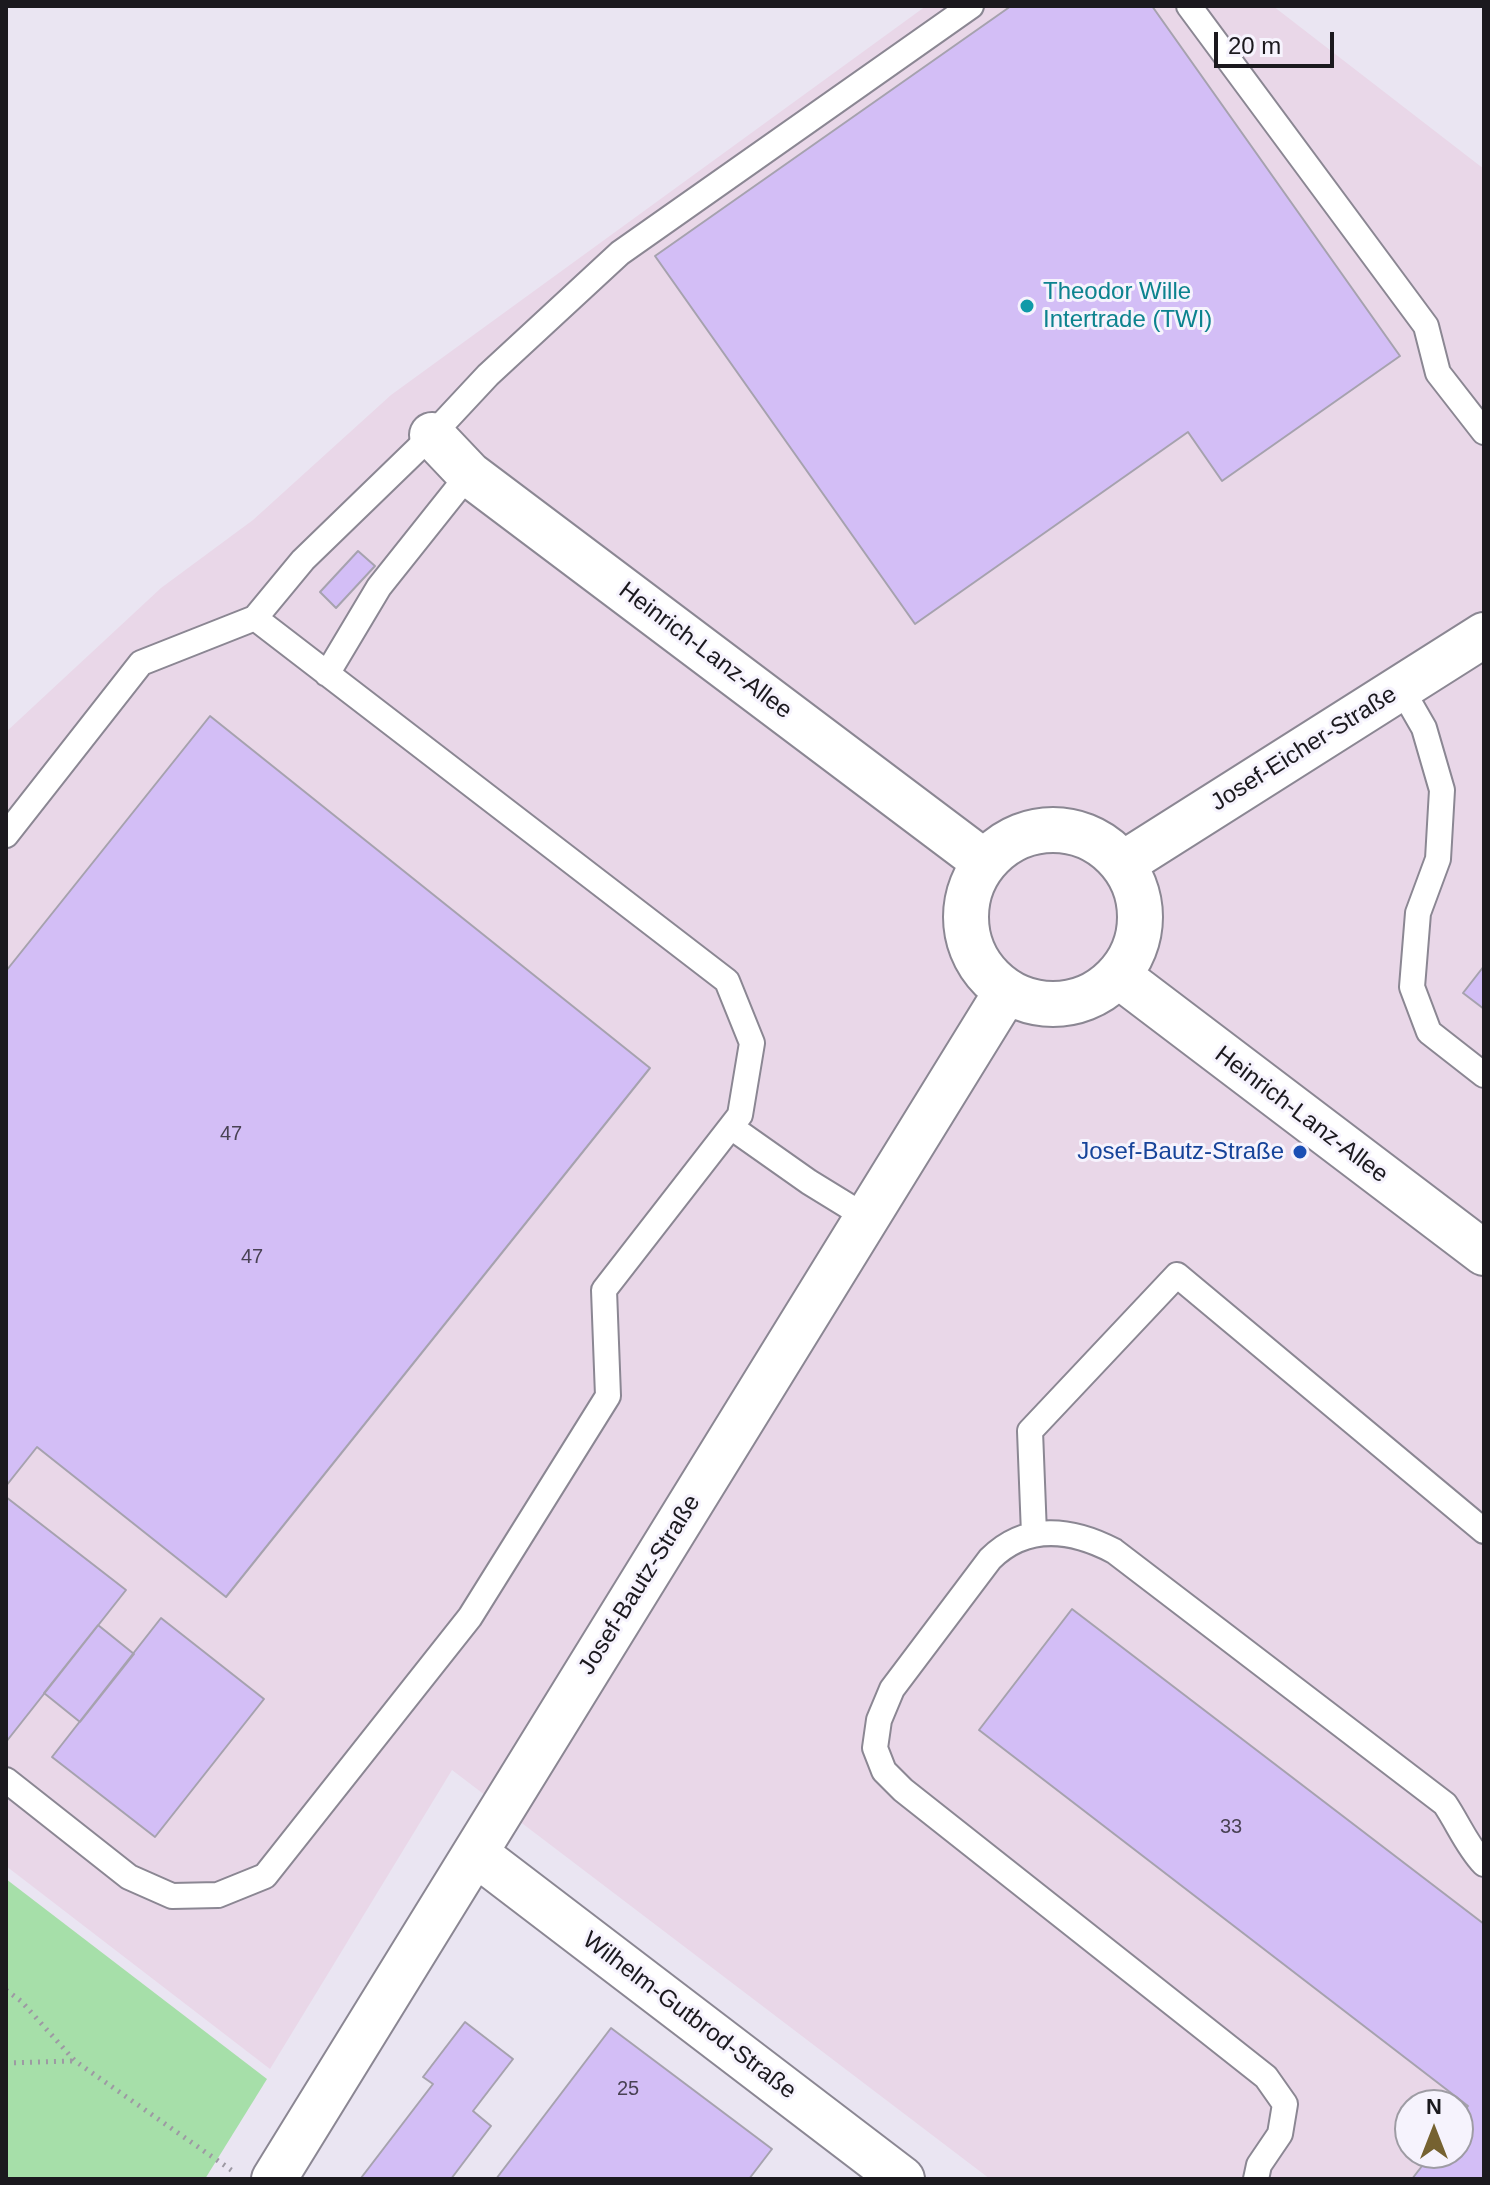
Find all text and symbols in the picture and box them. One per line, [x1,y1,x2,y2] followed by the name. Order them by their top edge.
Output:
[1218,16,1338,66] scale bar
[1228,32,1281,59] text: 20 m
[1043,278,1212,334] place label: Theodor Wille Intertrade (TWI)
[1018,297,1036,315] marker: Theodor Wille Intertrade (TWI)
[613,576,797,726] street label: Heinrich-Lanz-Allee
[1206,680,1402,818] street label: Josef-Eicher-Straße
[1209,1040,1393,1190] street label: Heinrich-Lanz-Allee
[220,1122,242,1146] house number: 47
[1077,1138,1284,1166] place label: Josef-Bautz-Straße
[1291,1143,1309,1161] marker: Josef-Bautz-Straße
[241,1245,263,1269] house number: 47
[573,1490,707,1680] street label: Josef-Bautz-Straße
[1220,1815,1242,1839] house number: 33
[576,1926,802,2106] street label: Wilhelm-Gutbrod-Straße
[617,2077,639,2101] house number: 25
[1394,2089,1474,2169] north arrow
[1426,2094,1442,2119] text: N

